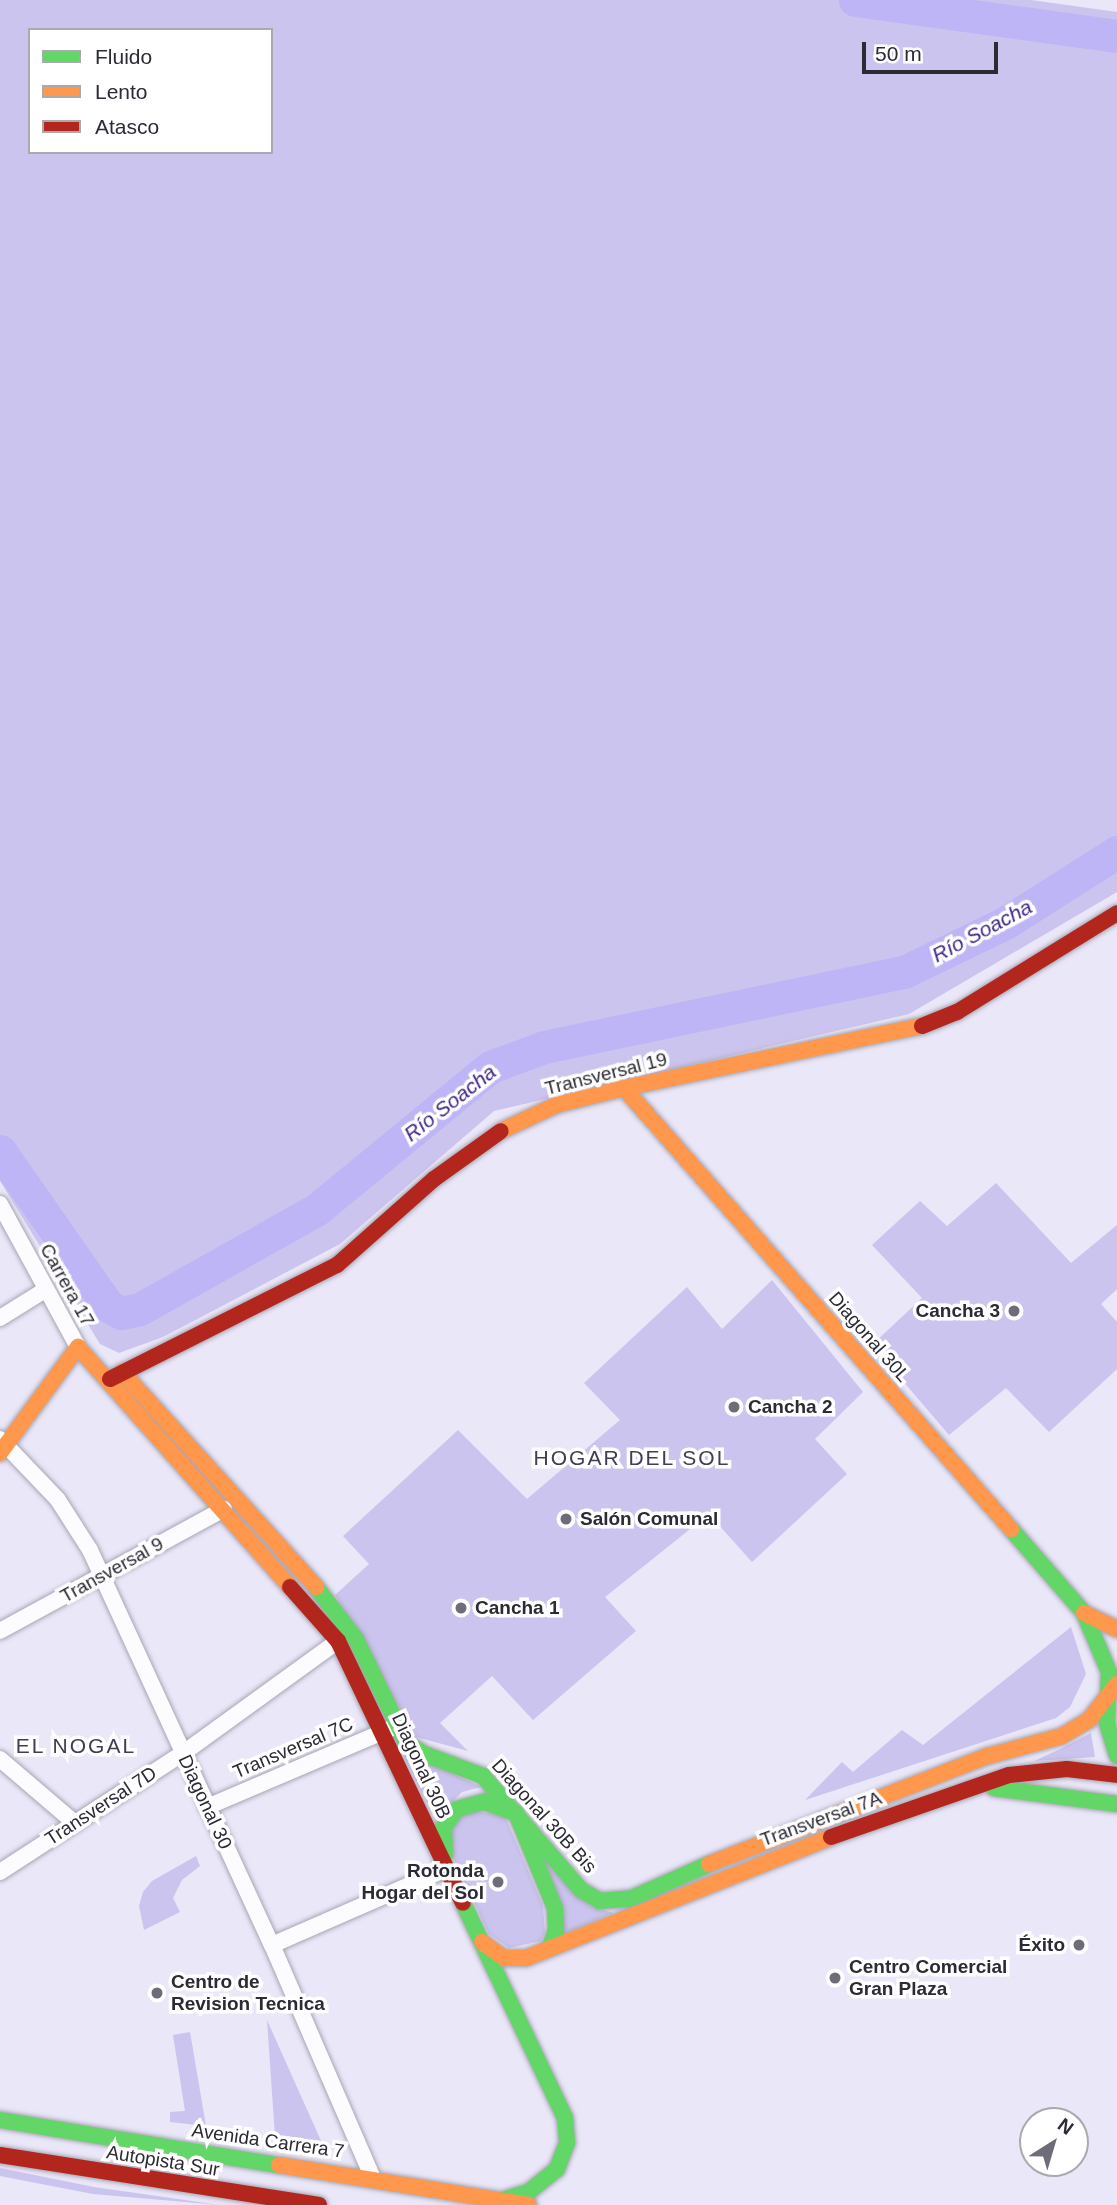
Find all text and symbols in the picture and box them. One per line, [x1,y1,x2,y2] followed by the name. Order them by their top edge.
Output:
[28,28,273,154] legend
[865,28,1002,72] scale bar
[875,42,922,65] text: 50 m
[95,45,152,68] text: Fluido
[95,80,148,103] text: Lento
[95,115,159,138] text: Atasco
[928,894,1036,968] water label: Río Soacha
[543,1048,669,1100] street label: Transversal 19
[399,1059,501,1147] water label: Río Soacha
[35,1240,99,1330] street label: Carrera 17
[824,1287,914,1387] street label: Diagonal 30L
[916,1300,1000,1322] place label: Cancha 3
[1006,1303,1022,1319] marker: Cancha 3
[748,1396,832,1418] place label: Cancha 2
[726,1399,742,1415] marker: Cancha 2
[535,1445,729,1471] district label: HOGAR DEL SOL
[580,1508,718,1530] place label: Salón Comunal
[558,1511,574,1527] marker: Salón Comunal
[56,1532,168,1608] street label: Transversal 9
[475,1597,559,1619] place label: Cancha 1
[453,1600,469,1616] marker: Cancha 1
[387,1709,455,1823] street label: Diagonal 30B
[230,1712,356,1784] street label: Transversal 7C
[16,1733,136,1759] district label: EL NOGAL
[173,1751,237,1853] street label: Diagonal 30
[487,1754,601,1878] street label: Diagonal 30B Bis
[41,1762,161,1850] street label: Transversal 7D
[757,1787,885,1851] street label: Transversal 7A
[362,1860,484,1904] place label: Rotonda Hogar del Sol
[490,1874,506,1890] marker: Rotonda Hogar del Sol
[1019,1934,1065,1956] place label: Éxito
[1071,1937,1087,1953] marker: Éxito
[849,1956,1007,2000] place label: Centro Comercial Gran Plaza
[827,1970,843,1986] marker: Centro Comercial Gran Plaza
[171,1971,325,2015] place label: Centro de Revision Tecnica
[149,1985,165,2001] marker: Centro de Revision Tecnica
[1019,2107,1089,2177] north arrow
[1054,2114,1078,2139] text: N
[190,2119,346,2163] street label: Avenida Carrera 7
[105,2141,221,2181] street label: Autopista Sur

